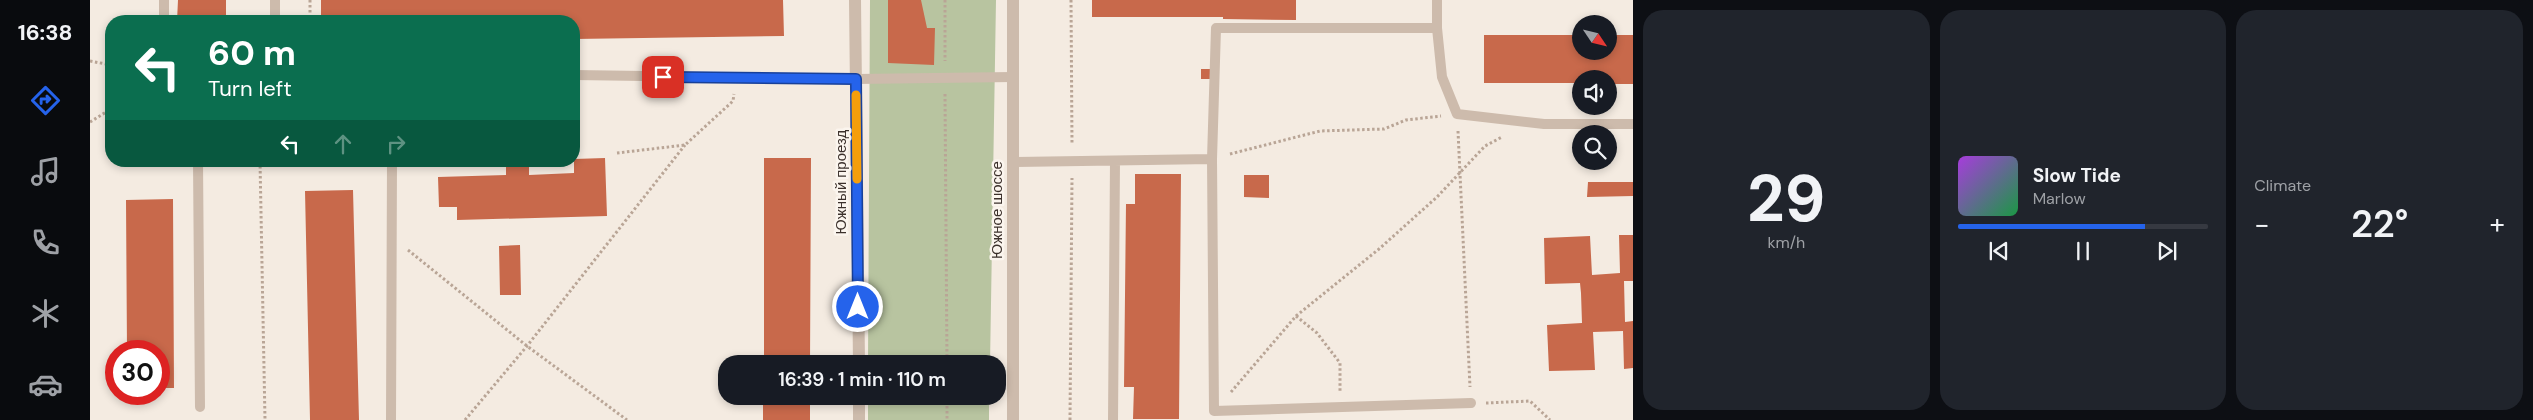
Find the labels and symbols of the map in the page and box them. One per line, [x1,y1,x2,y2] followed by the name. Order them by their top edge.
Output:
[1572,15,1618,60] north arrow
[642,56,684,98] pin
[831,129,851,234] street label: Южный проезд
[987,161,1007,259] street label: Южное шоссе
[831,280,883,332] position arrow
[105,340,170,405] speed limit sign: 30

